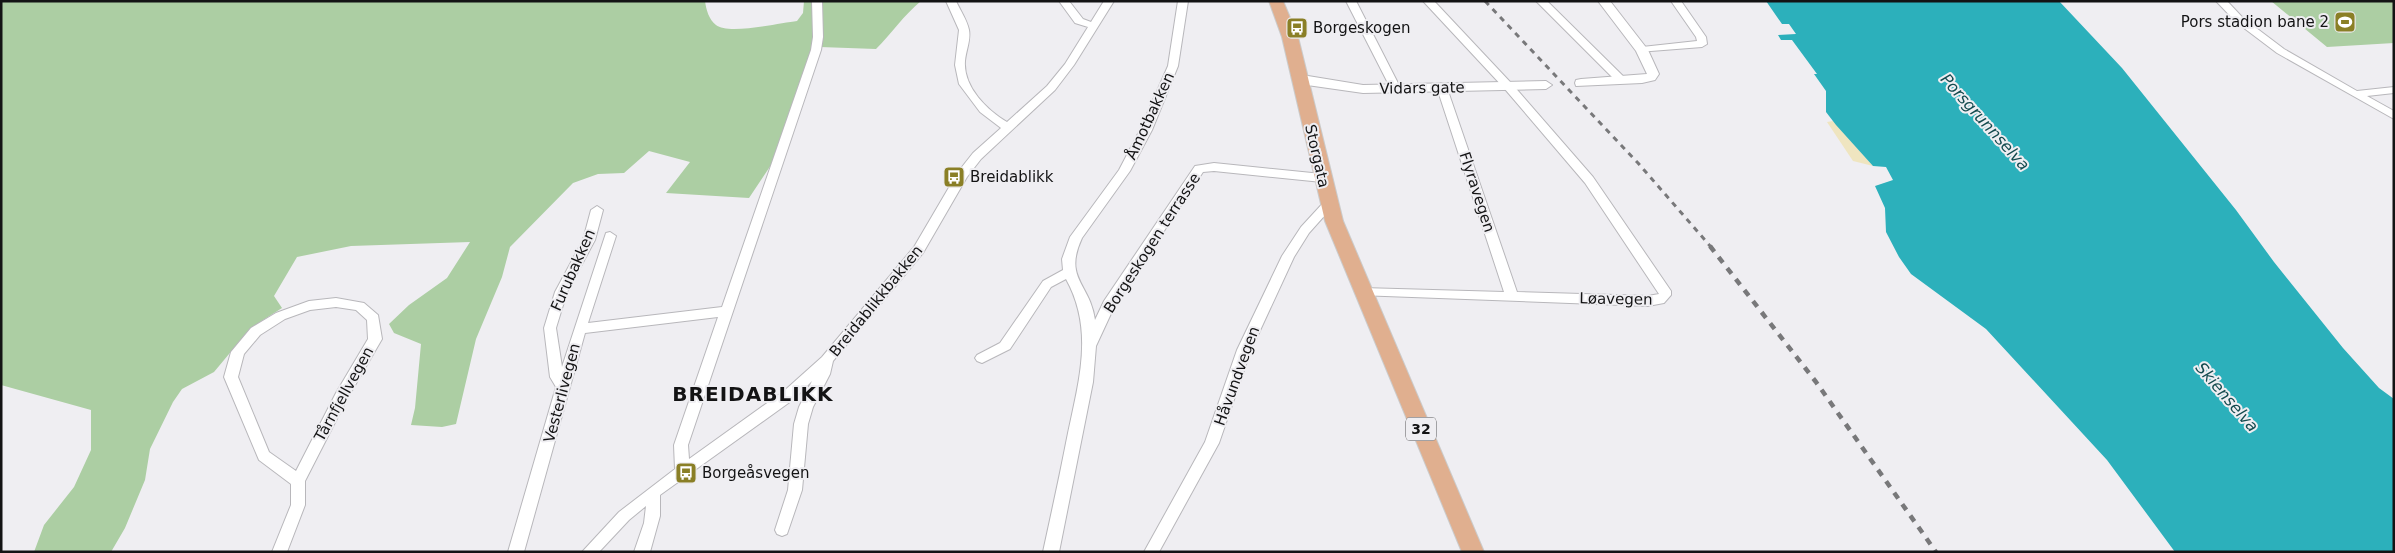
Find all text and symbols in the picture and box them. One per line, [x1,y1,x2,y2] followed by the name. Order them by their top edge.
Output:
[2333,10,2357,34] sports icon: Pors stadion bane 2
[2181,13,2329,31] place label: Pors stadion bane 2
[1285,16,1309,40] bus stop icon: Borgeskogen
[1313,19,1411,37] place label: Borgeskogen
[1121,69,1178,162] street label: Åmotbakken
[1937,70,2033,174] water label: Porsgrunnselva
[1379,78,1465,98] street label: Vidars gate
[1301,123,1333,189] street label: Storgata
[1456,150,1498,234] street label: Flyravegen
[942,165,966,189] bus stop icon: Breidablikk
[970,168,1054,186] place label: Breidablikk
[1100,170,1204,316] street label: Borgeskogen terrasse
[547,226,599,314] street label: Furubakken
[826,242,926,360] street label: Breidablikkbakken
[1579,289,1653,309] street label: Løavegen
[1211,324,1263,428] street label: Håvundvegen
[540,341,584,445] street label: Vesterlivegen
[310,344,377,445] street label: Tårnfjellvegen
[2192,358,2262,436] water label: Skienselva
[672,382,834,406] district label: BREIDABLIKK
[1406,418,1436,440] road number: 32
[674,461,698,485] bus stop icon: Borgeåsvegen
[702,464,810,482] place label: Borgeåsvegen

